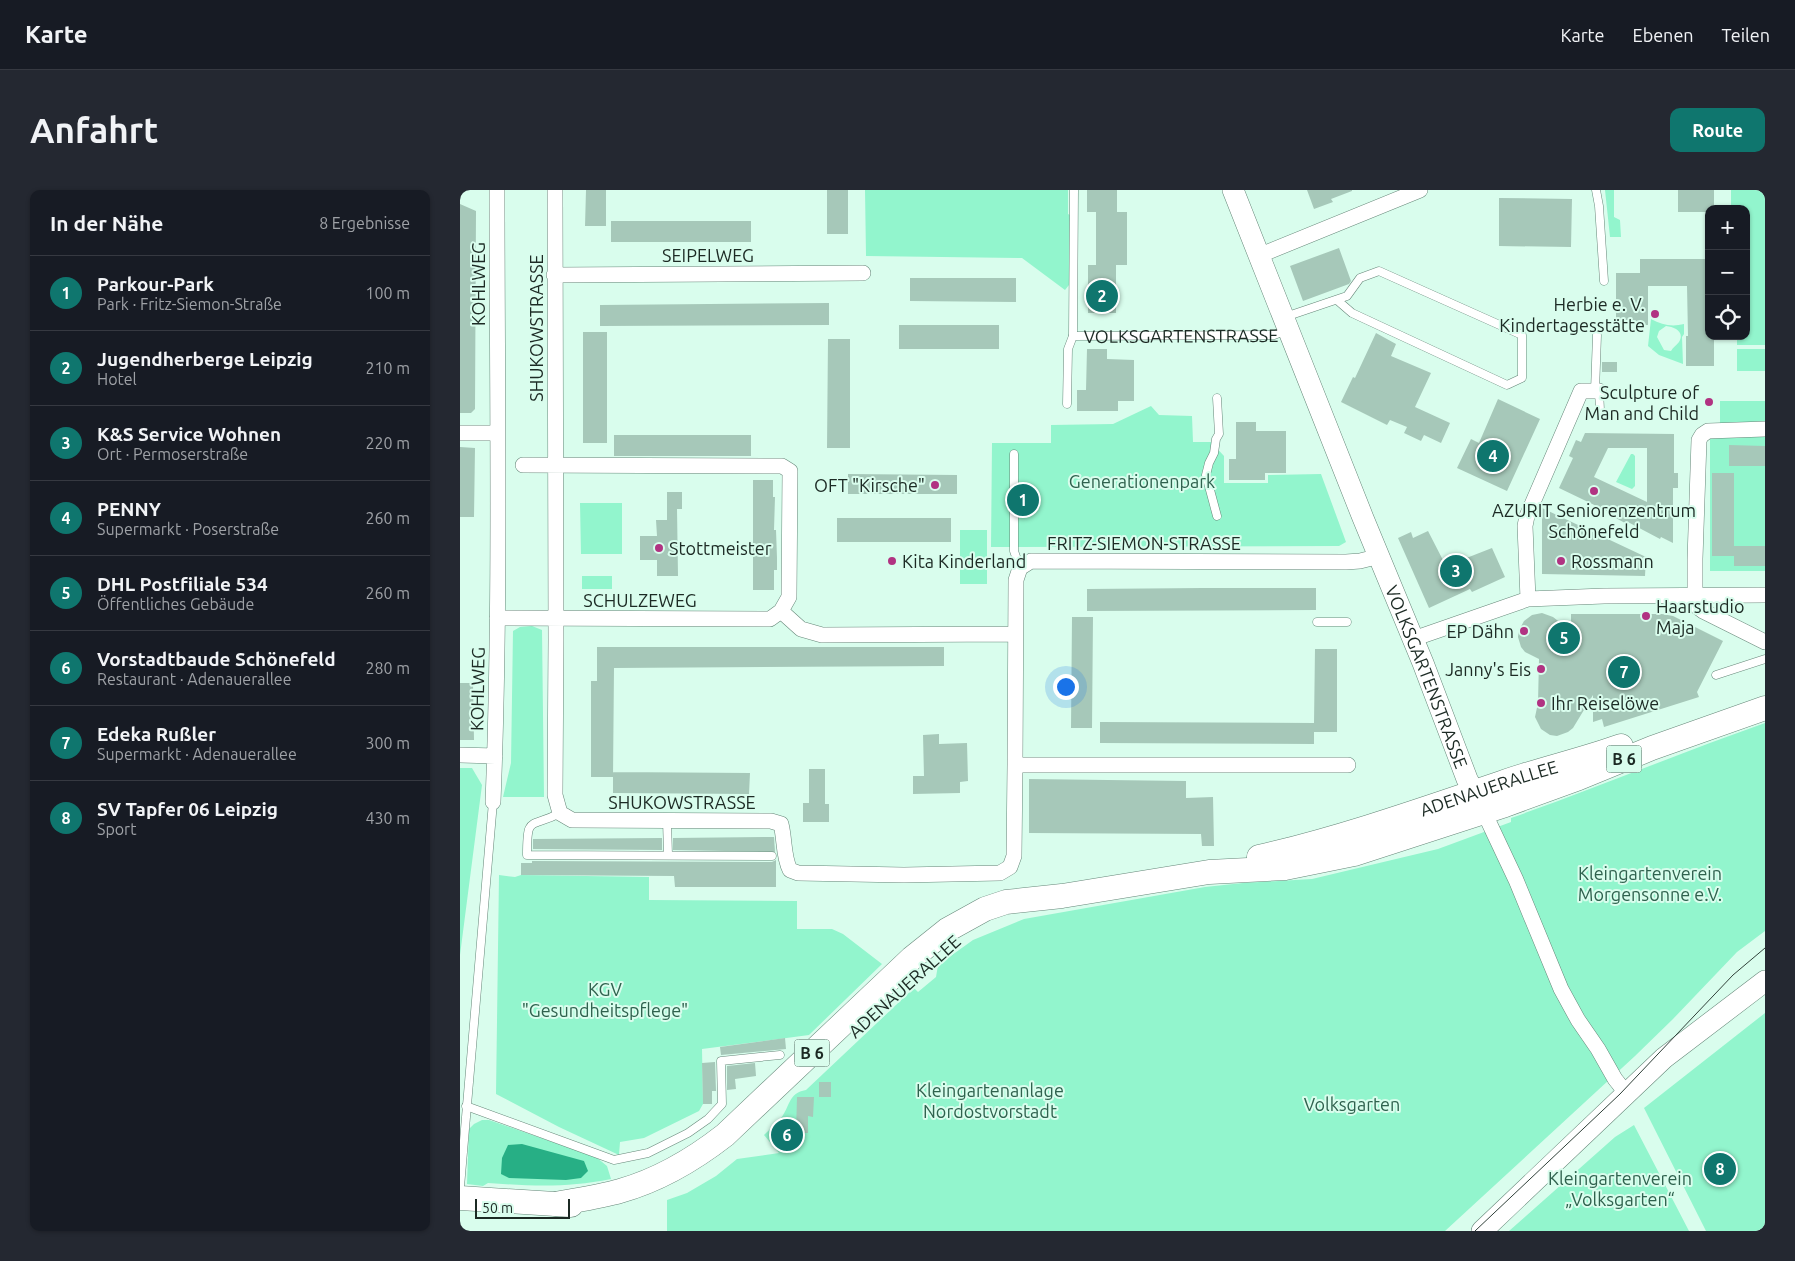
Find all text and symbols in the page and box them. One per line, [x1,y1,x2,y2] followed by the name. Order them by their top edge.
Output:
[25,21,87,48] text: Karte
[1561,25,1605,45] text: Karte
[1633,25,1694,45] text: Ebenen
[1722,25,1770,45] text: Teilen
[1670,108,1765,152] button: Route
[30,110,158,150] text: Anfahrt
[1705,205,1750,340] map controls
[1705,205,1750,250] button: +
[50,211,163,235] text: In der Nähe
[319,214,410,232] text: 8 Ergebnisse
[468,242,488,326] street label: KOHLWEG
[662,245,754,265] street label: SEIPELWEG
[1705,250,1750,295] button: −
[526,254,546,402] street label: SHUKOWSTRASSE
[97,273,214,295] text: Parkour-Park
[1086,277,1118,315] pin: 2
[61,284,71,302] text: 1
[365,284,410,302] text: 100 m
[1499,294,1645,335] place label: Herbie e. V. Kindertagesstätte
[97,295,282,313] text: Park · Fritz-Siemon-Straße
[1705,295,1750,340] button: locate
[1649,308,1661,320] marker: Herbie e. V. Kindertagesstätte
[1084,325,1278,346] street label: VOLKSGARTENSTRASSE
[97,348,313,370] text: Jugendherberge Leipzig
[61,359,71,377] text: 2
[365,359,410,377] text: 210 m
[97,370,137,388] text: Hotel
[1585,382,1699,423] place label: Sculpture of Man and Child
[1703,396,1715,408] marker: Sculpture of Man and Child
[97,423,281,445] text: K&S Service Wohnen
[61,434,71,452] text: 3
[365,434,410,452] text: 220 m
[1477,437,1509,475] pin: 4
[97,445,248,463] text: Ort · Permoserstraße
[1069,471,1215,491] park label: Generationenpark
[814,475,925,495] place label: OFT "Kirsche"
[929,479,941,491] marker: OFT "Kirsche"
[1007,481,1039,519] pin: 1
[1588,485,1600,497] marker: AZURIT Seniorenzentrum Schönefeld
[97,498,161,520] text: PENNY
[1492,500,1696,541] place label: AZURIT Seniorenzentrum Schönefeld
[61,509,71,527] text: 4
[365,509,410,527] text: 260 m
[97,520,279,538] text: Supermarkt · Poserstraße
[1047,533,1241,553] street label: FRITZ-SIEMON-STRASSE
[669,538,772,558] place label: Stottmeister
[653,542,665,554] marker: Stottmeister
[902,551,1026,571] place label: Kita Kinderland
[1571,551,1654,571] place label: Rossmann
[1440,552,1472,590] pin: 3
[886,555,898,567] marker: Kita Kinderland
[1555,555,1567,567] marker: Rossmann
[97,573,268,595] text: DHL Postfiliale 534
[1382,582,1472,771] street label: VOLKSGARTENSTRASSE
[61,584,71,602] text: 5
[365,584,410,602] text: 260 m
[583,590,697,610] street label: SCHULZEWEG
[97,595,254,613] text: Öffentliches Gebäude
[1656,596,1744,637] place label: Haarstudio Maja
[1640,610,1652,622] marker: Haarstudio Maja
[1548,619,1580,657] pin: 5
[1447,621,1514,641] place label: EP Dähn
[1518,625,1530,637] marker: EP Dähn
[466,647,488,731] street label: KOHLWEG
[97,648,336,670] text: Vorstadtbaude Schönefeld
[1608,653,1640,691] pin: 7
[61,659,71,677] text: 6
[365,659,410,677] text: 280 m
[1445,659,1531,679] place label: Janny's Eis
[1535,663,1547,675] marker: Janny's Eis
[97,670,292,688] text: Restaurant · Adenauerallee
[1053,674,1079,700] your location
[1551,693,1659,713] place label: Ihr Reiselöwe
[1535,697,1547,709] marker: Ihr Reiselöwe
[97,723,216,745] text: Edeka Rußler
[61,734,71,752] text: 7
[365,734,410,752] text: 300 m
[97,745,297,763] text: Supermarkt · Adenauerallee
[1606,746,1642,772] road number: B 6
[1417,756,1560,820] street label: ADENAUERALLEE
[608,792,756,812] street label: SHUKOWSTRASSE
[97,798,278,820] text: SV Tapfer 06 Leipzig
[61,809,71,827] text: 8
[365,809,410,827] text: 430 m
[97,820,136,838] text: Sport
[1578,863,1722,904] park label: Kleingartenverein Morgensonne e.V.
[844,931,964,1041] street label: ADENAUERALLEE
[522,979,688,1020] park label: KGV "Gesundheitspflege"
[794,1040,830,1066] road number: B 6
[916,1080,1064,1121] park label: Kleingartenanlage Nordostvorstadt
[1304,1094,1400,1114] park label: Volksgarten
[771,1116,803,1154] pin: 6
[1704,1150,1736,1188] pin: 8
[1548,1168,1692,1209] park label: Kleingartenverein „Volksgarten“
[475,1196,570,1219] scale bar
[482,1200,513,1216] text: 50 m

